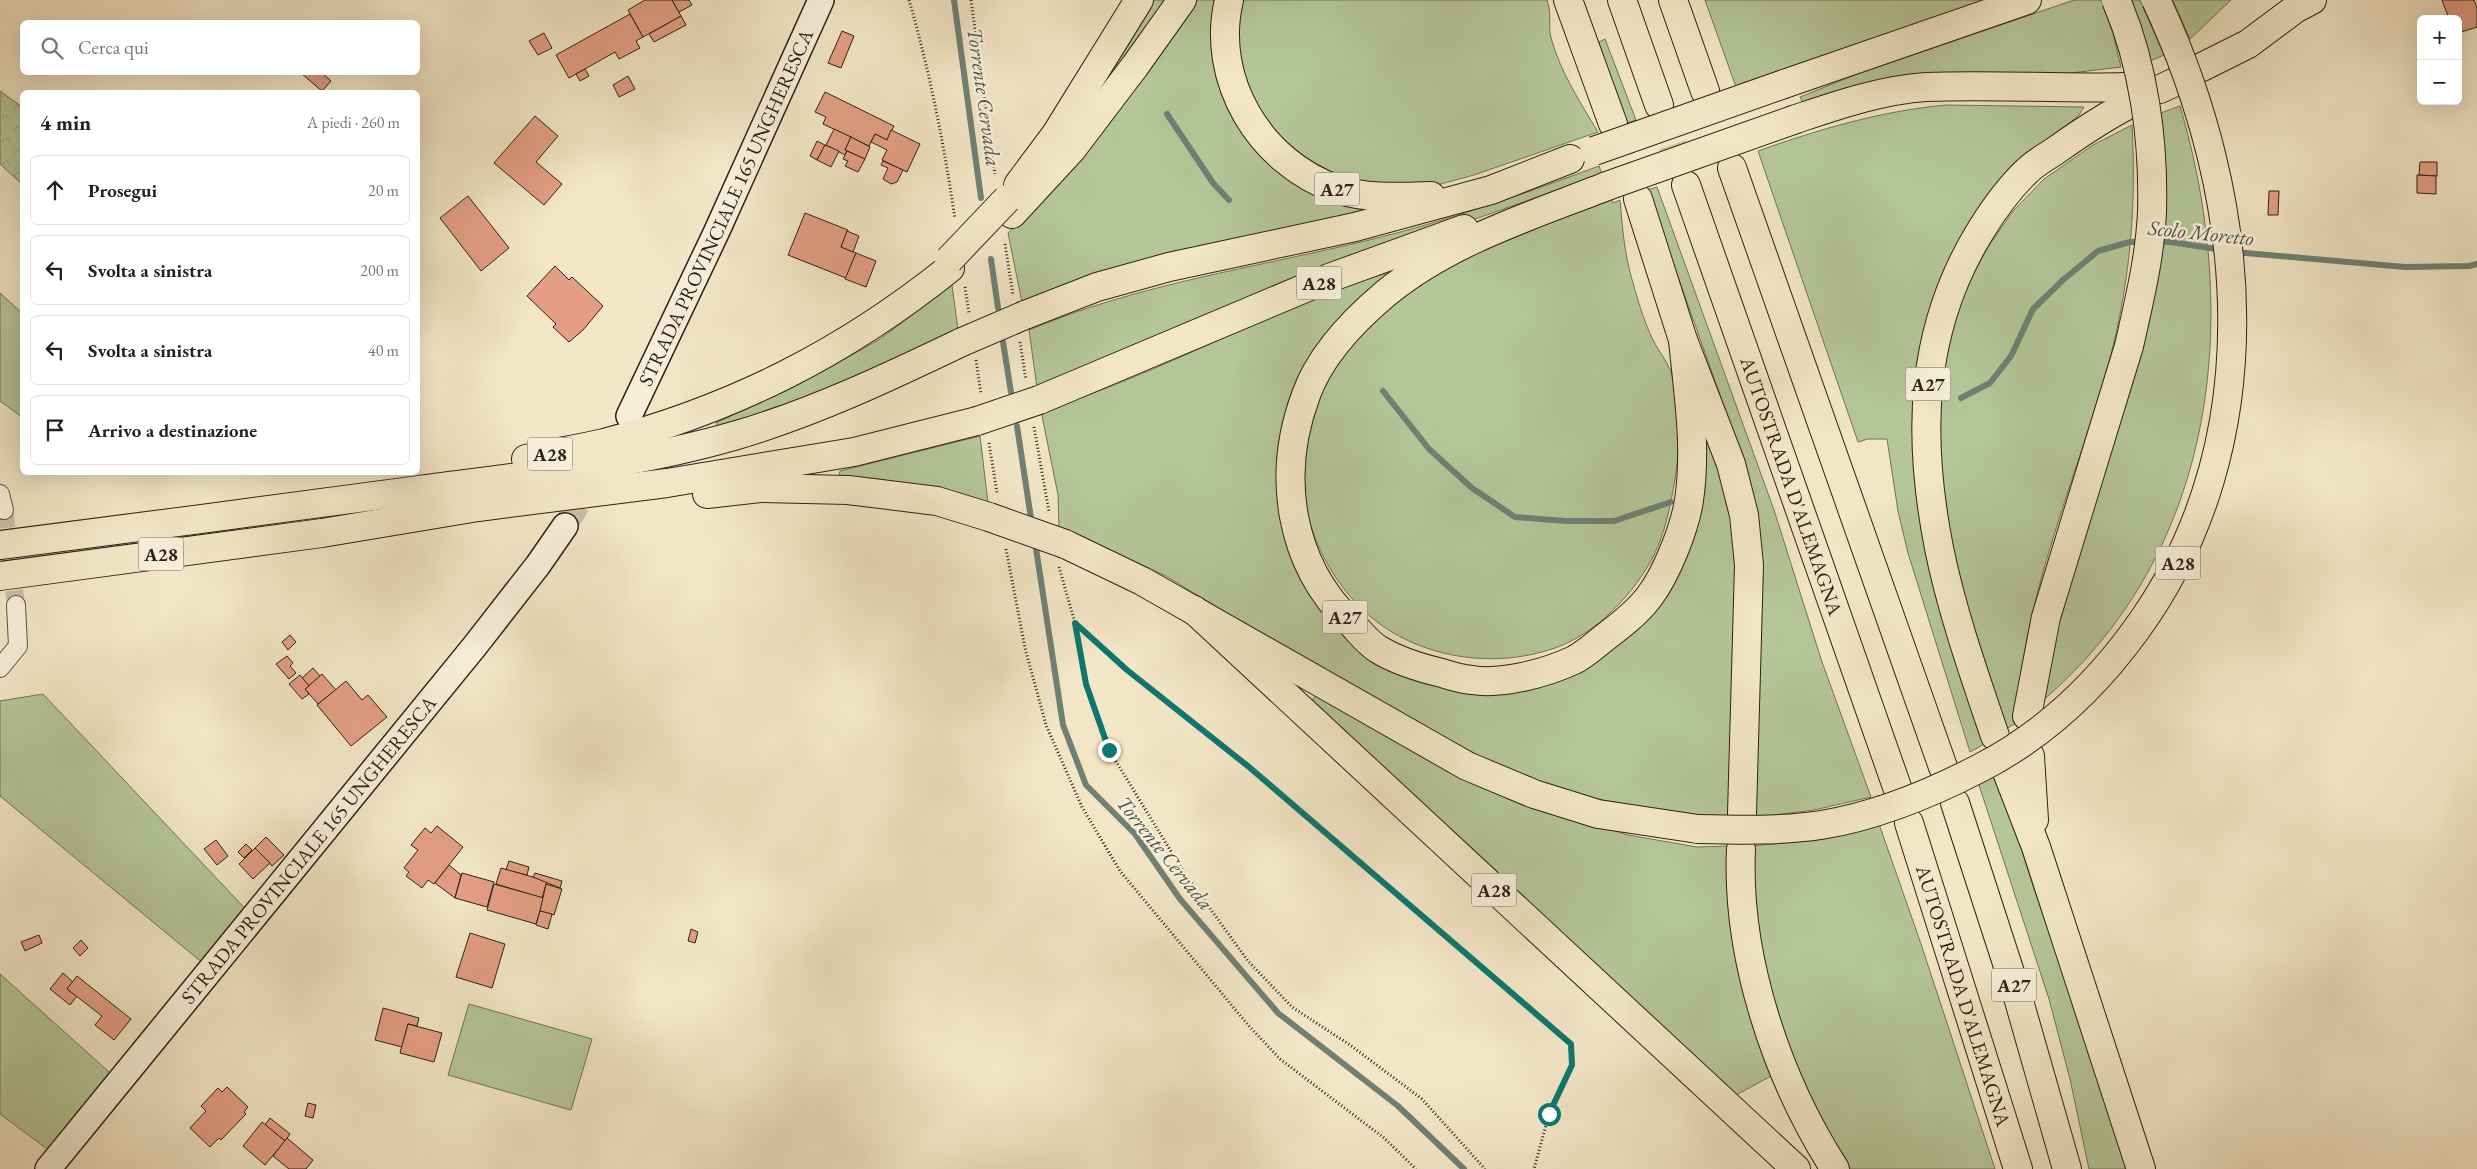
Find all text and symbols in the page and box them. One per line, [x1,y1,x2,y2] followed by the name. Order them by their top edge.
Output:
[2417,15,2462,105] map controls
[2417,15,2462,60] button: +
[20,20,420,75] search box
[632,25,819,390] street label: STRADA PROVINCIALE 165 UNGHERESCA
[961,26,1008,168] water label: Torrente Cervada
[38,34,66,62] icon: search
[78,35,149,60] text: Cerca qui
[2417,60,2462,105] button: −
[40,109,91,136] text: 4 min
[307,112,400,133] text: A piedi · 260 m
[1314,172,1360,205] road number: A27
[41,176,69,204] icon: ahead
[88,178,157,203] text: Prosegui
[368,180,399,201] text: 20 m
[2146,213,2255,251] water label: Scolo Moretto
[41,256,69,284] icon: left
[88,258,212,283] text: Svolta a sinistra
[360,260,399,281] text: 200 m
[1296,266,1342,300] road number: A28
[41,336,69,364] icon: left
[88,338,212,363] text: Svolta a sinistra
[368,340,399,361] text: 40 m
[1734,352,1849,619] street label: AUTOSTRADA D'ALEMAGNA
[1906,368,1950,400] road number: A27
[41,416,69,444] icon: arrive
[88,418,257,443] text: Arrivo a destinazione
[528,438,572,470] road number: A28
[138,538,184,570] road number: A28
[2156,546,2200,580] road number: A28
[1322,600,1368,634] road number: A27
[175,690,442,1009] street label: STRADA PROVINCIALE 165 UNGHERESCA
[1098,739,1121,762] route end
[1111,790,1220,915] water label: Torrente Cervada
[1910,861,2017,1130] street label: AUTOSTRADA D'ALEMAGNA
[1472,874,1516,906] road number: A28
[1992,968,2036,1002] road number: A27
[1538,1103,1561,1126] route start

